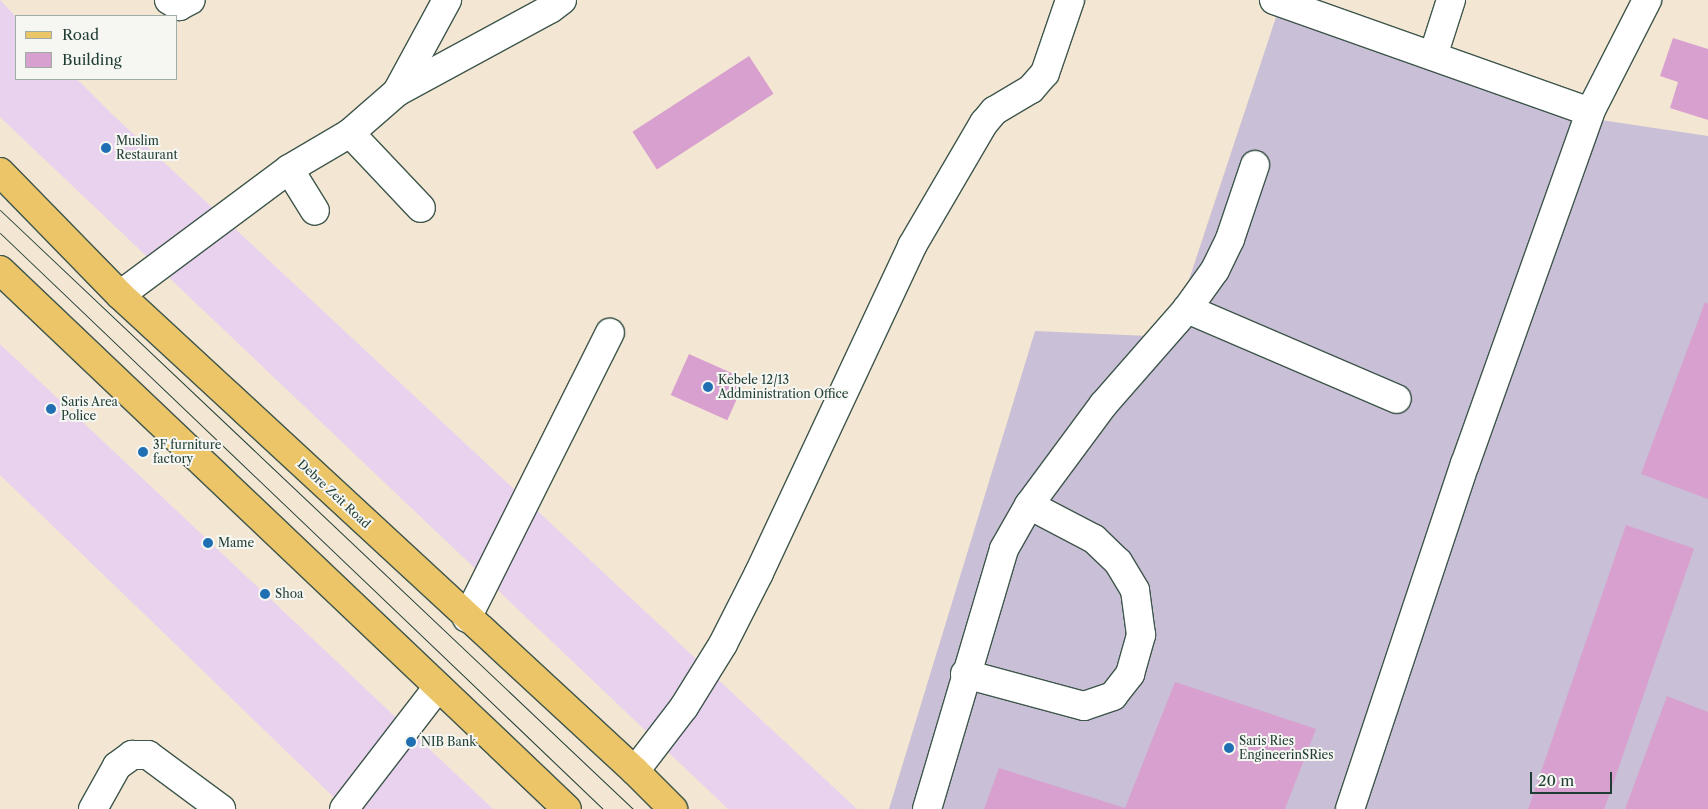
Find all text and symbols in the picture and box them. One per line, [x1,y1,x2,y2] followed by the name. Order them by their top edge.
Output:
[15,15,178,80] legend
[62,25,99,44] text: Road
[62,50,122,69] text: Building
[116,134,178,162] place label: Muslim Restaurant
[100,142,112,154] marker: Muslim Restaurant
[718,373,849,401] place label: Kebele 12/13 Addministration Office
[702,381,714,393] marker: Kebele 12/13 Addministration Office
[61,395,118,423] place label: Saris Area Police
[45,403,57,415] marker: Saris Area Police
[153,438,222,466] place label: 3F furniture factory
[137,446,149,458] marker: 3F furniture factory
[295,457,373,531] street label: Debre Zeit Road
[218,536,254,550] place label: Mame
[202,537,214,549] marker: Mame
[275,587,303,601] place label: Shoa
[259,588,271,600] marker: Shoa
[1239,734,1333,762] place label: Saris Ries EngineerinSRies
[421,735,476,749] place label: NIB Bank
[405,736,417,748] marker: NIB Bank
[1223,742,1235,754] marker: Saris Ries EngineerinSRies
[1533,762,1616,794] scale bar
[1538,771,1574,790] text: 20 m

